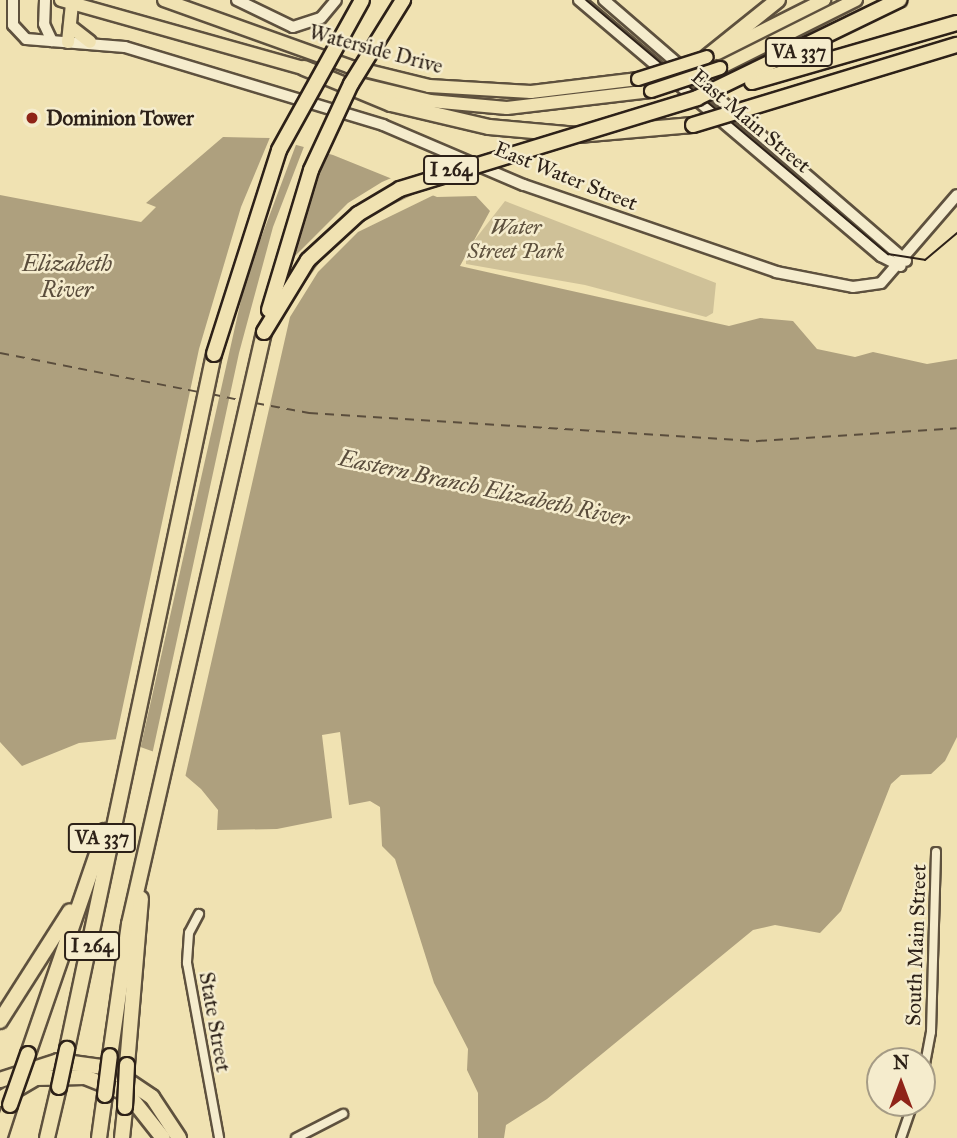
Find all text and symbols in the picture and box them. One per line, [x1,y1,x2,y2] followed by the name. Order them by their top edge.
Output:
[306,19,446,79] street label: Waterside Drive
[764,36,834,68] road number: VA 337
[686,64,816,178] street label: East Main Street
[46,105,194,131] place label: Dominion Tower
[24,110,40,126] marker: Dominion Tower
[491,136,641,216] street label: East Water Street
[423,154,479,186] road number: I 264
[468,214,564,264] park label: Water Street Park
[22,249,112,303] water label: Elizabeth River
[336,444,632,532] water label: Eastern Branch Elizabeth River
[67,822,137,853] road number: VA 337
[901,864,931,1026] street label: South Main Street
[64,930,120,962] road number: I 264
[194,970,236,1074] street label: State Street
[866,1047,936,1117] north arrow
[893,1051,909,1074] text: N

